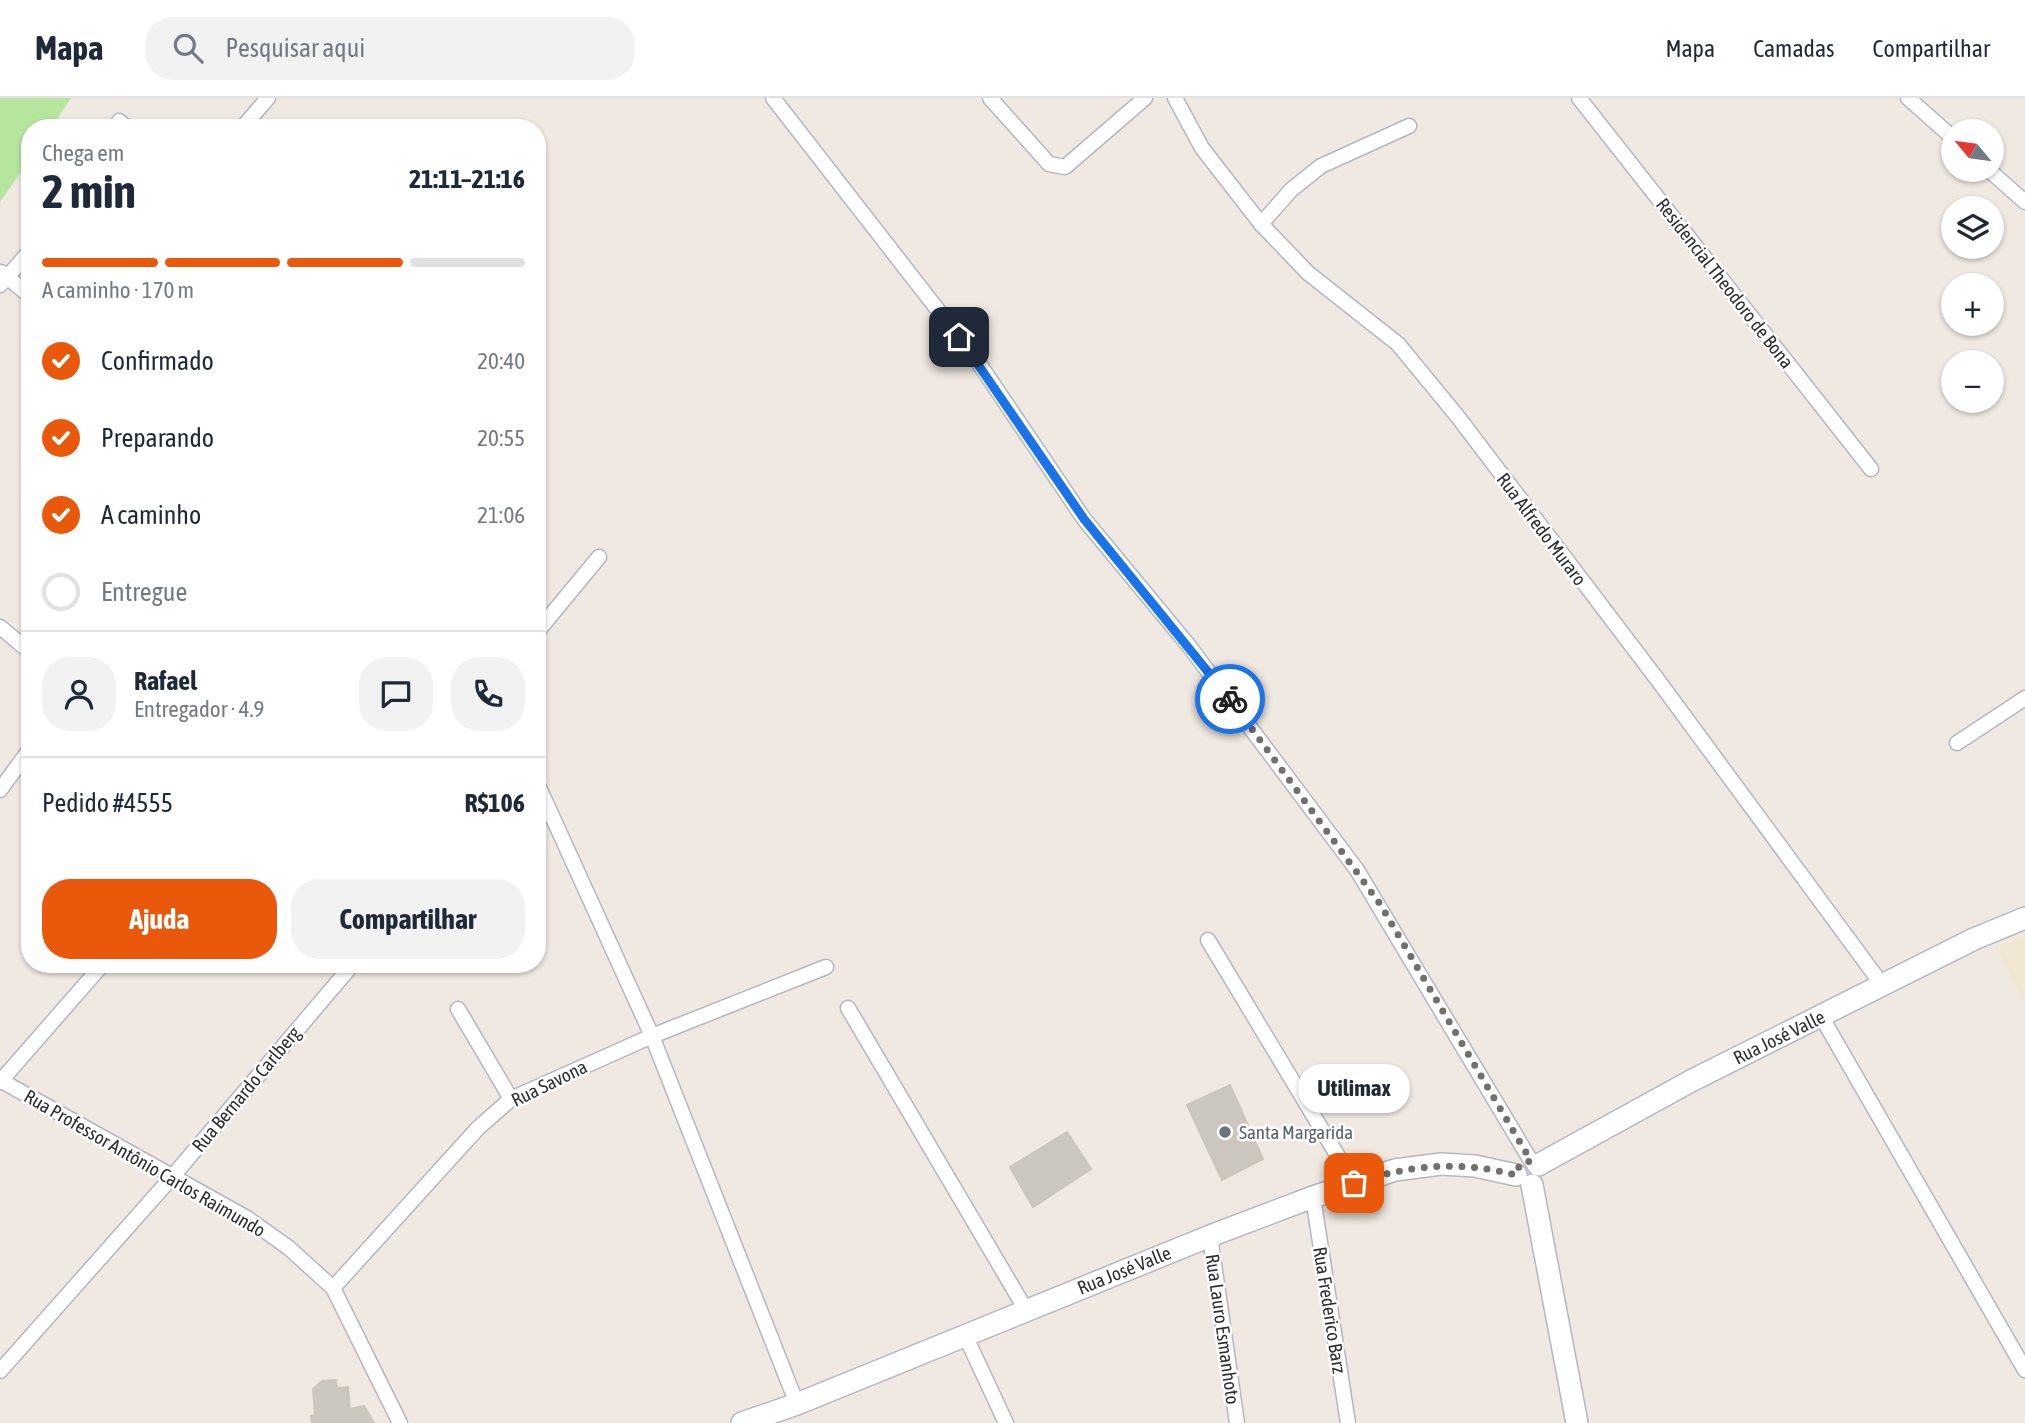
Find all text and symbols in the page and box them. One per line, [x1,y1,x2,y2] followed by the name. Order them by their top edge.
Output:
[145,17,635,80] search box
[35,29,103,67] text: Mapa
[169,29,207,67] icon: search
[225,33,365,63] text: Pesquisar aqui
[1665,35,1715,62] text: Mapa
[1753,35,1835,62] text: Camadas
[1873,35,1990,62] text: Compartilhar
[1941,119,2004,182] north arrow
[1941,119,2004,413] map controls
[42,140,124,166] text: Chega em
[409,164,525,194] text: 21:11–21:16
[42,165,136,218] text: 2 min
[1652,194,1798,372] street label: Residencial Theodoro de Bona
[1941,196,2004,259] button: layers
[1941,273,2004,336] button: +
[42,277,194,303] text: A caminho · 170 m
[929,307,989,367] pin
[940,318,978,356] icon: home
[42,342,80,380] icon: check
[101,346,214,376] text: Confirmado
[477,348,525,374] text: 20:40
[1941,350,2004,413] button: −
[42,419,80,457] icon: check
[101,423,214,453] text: Preparando
[477,425,525,451] text: 20:55
[1493,469,1591,590] street label: Rua Alfredo Muraro
[42,496,80,534] icon: check
[101,500,201,530] text: A caminho
[477,502,525,528] text: 21:06
[101,577,187,607] text: Entregue
[42,657,116,731] button: person
[359,657,433,731] button: chat
[451,657,525,731] button: phone
[1195,664,1265,734] courier
[134,666,197,696] text: Rafael
[1211,680,1249,718] icon: bike
[134,696,264,722] text: Entregador · 4.9
[42,788,173,818] text: Pedido #4555
[464,788,525,818] text: R$106
[42,879,277,959] button: Ajuda
[291,879,525,959] button: Compartilhar
[1730,1005,1828,1069] street label: Rua José Valle
[187,1021,305,1156] street label: Rua Bernardo Carlberg
[508,1055,590,1111] street label: Rua Savona
[1298,1064,1410,1113] callout: Utilimax
[1317,1075,1391,1101] text: Utilimax
[20,1085,270,1241] street label: Rua Professor Antônio Carlos Raimundo
[1239,1121,1353,1143] place label: Santa Margarida
[1217,1124,1233,1140] marker: Santa Margarida
[1324,1153,1384,1213] pin
[1335,1164,1373,1202] icon: bag
[1074,1241,1174,1299] street label: Rua José Valle
[1309,1245,1351,1375] street label: Rua Frederico Barz
[1202,1252,1244,1406] street label: Rua Lauro Esmanhoto

